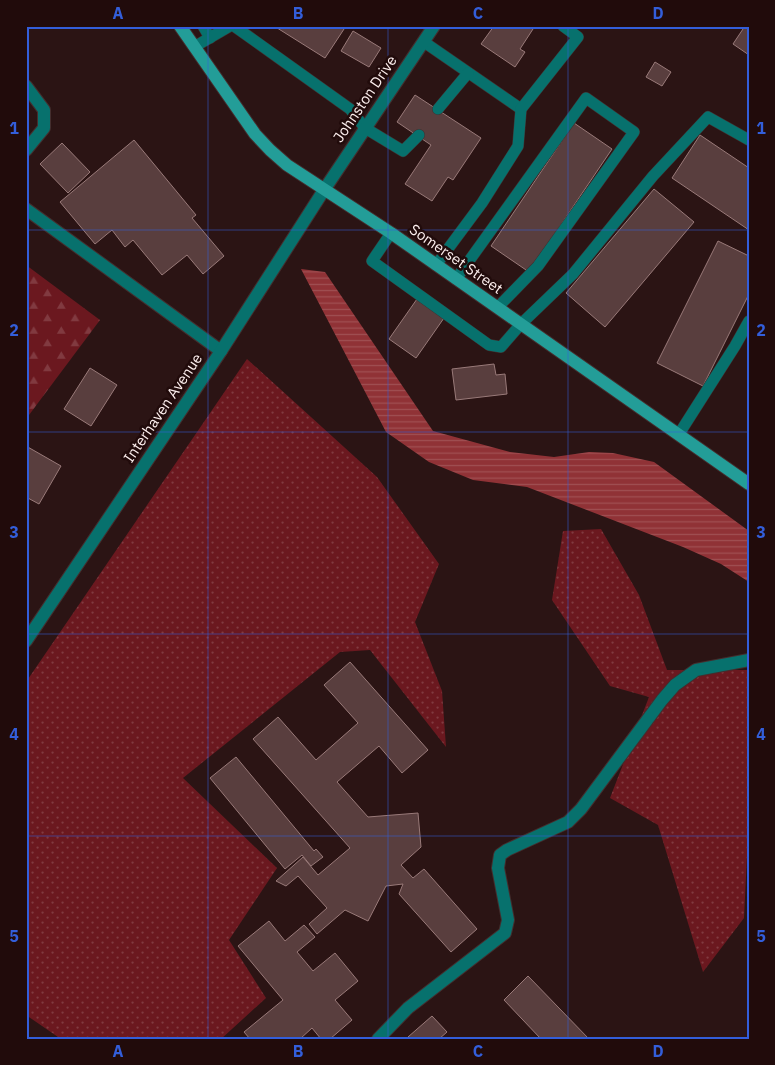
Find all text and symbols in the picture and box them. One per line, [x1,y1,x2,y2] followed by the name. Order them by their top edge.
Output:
[113,3,124,23] text: A
[293,3,304,23] text: B
[473,3,483,23] text: C
[652,3,664,23] text: D
[329,52,401,146] street label: Johnston Drive
[9,118,19,138] text: 1
[756,118,766,138] text: 1
[406,219,507,298] street label: Somerset Street
[9,320,19,340] text: 2
[756,320,766,340] text: 2
[119,350,206,466] street label: Interhaven Avenue
[9,522,19,542] text: 3
[756,522,766,542] text: 3
[9,724,19,744] text: 4
[756,724,766,744] text: 4
[9,926,19,946] text: 5
[756,926,766,946] text: 5
[113,1041,124,1061] text: A
[293,1041,304,1061] text: B
[473,1041,483,1061] text: C
[652,1041,664,1061] text: D

